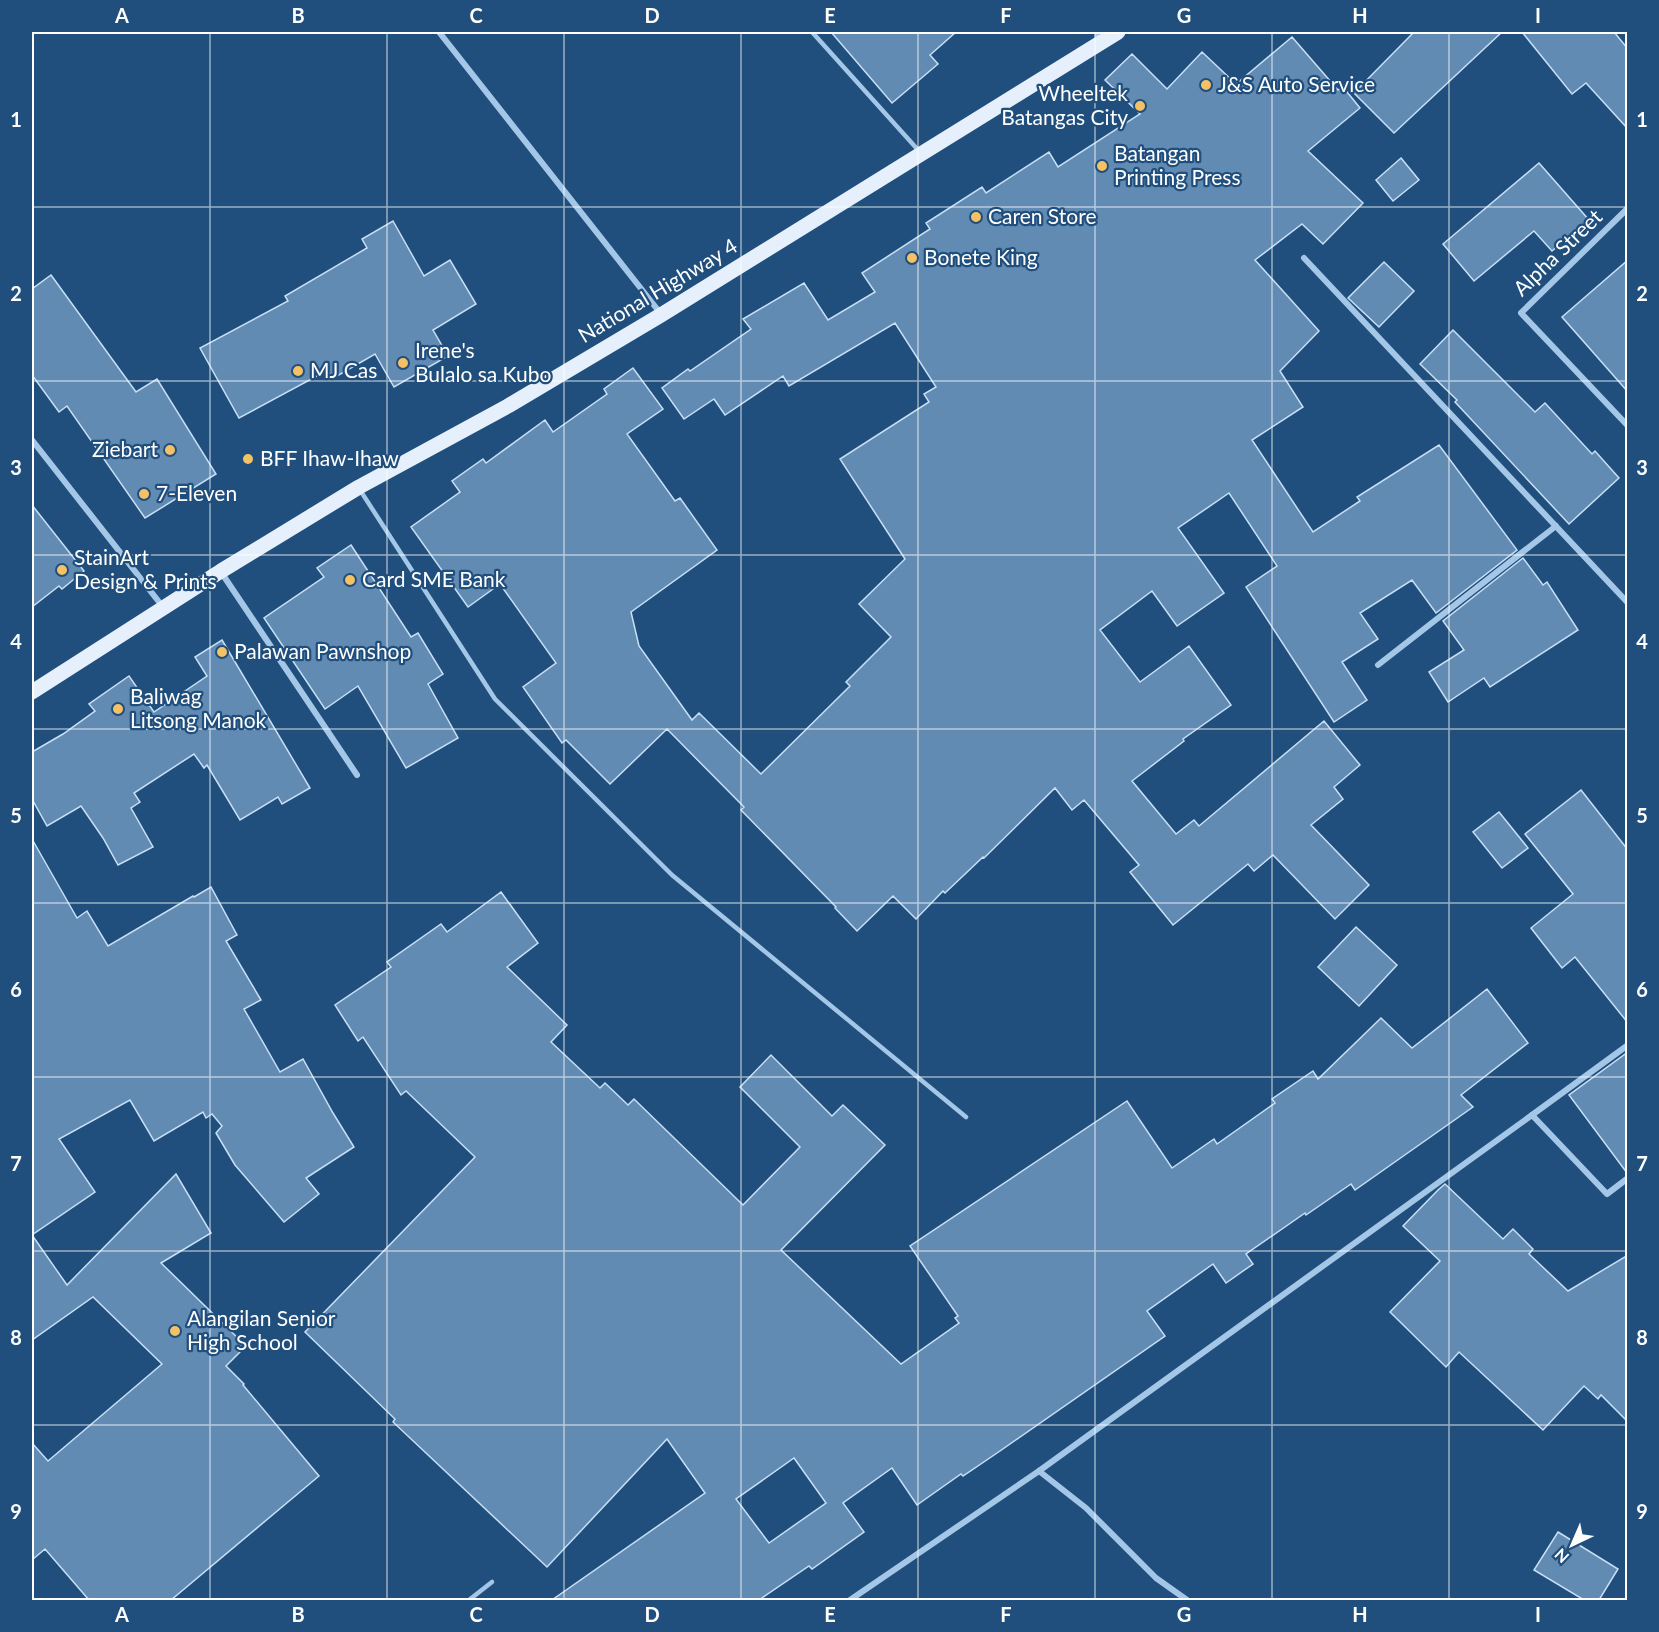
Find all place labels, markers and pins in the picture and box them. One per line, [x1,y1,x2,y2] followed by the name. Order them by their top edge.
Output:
[1218,71,1375,96] place label: J&S Auto Service
[1199,78,1213,92] marker: J&S Auto Service
[1001,80,1128,129] place label: Wheeltek Batangas City
[1133,99,1147,113] marker: Wheeltek Batangas City
[1114,140,1241,189] place label: Batangan Printing Press
[1095,159,1109,173] marker: Batangan Printing Press
[988,203,1096,228] place label: Caren Store
[969,210,983,224] marker: Caren Store
[924,244,1038,269] place label: Bonete King
[905,251,919,265] marker: Bonete King
[415,337,551,386] place label: Irene's Bulalo sa Kubo
[396,356,410,370] marker: Irene's Bulalo sa Kubo
[310,357,377,382] place label: MJ Cas
[291,364,305,378] marker: MJ Cas
[92,436,158,461] place label: Ziebart
[163,443,177,457] marker: Ziebart
[260,445,399,470] place label: BFF Ihaw-Ihaw
[241,452,255,466] marker: BFF Ihaw-Ihaw
[156,480,237,505] place label: 7-Eleven
[137,487,151,501] marker: 7-Eleven
[74,544,217,593] place label: StainArt Design & Prints
[55,563,69,577] marker: StainArt Design & Prints
[362,566,506,591] place label: Card SME Bank
[343,573,357,587] marker: Card SME Bank
[234,638,411,663] place label: Palawan Pawnshop
[215,645,229,659] marker: Palawan Pawnshop
[130,683,267,732] place label: Baliwag Litsong Manok
[111,702,125,716] marker: Baliwag Litsong Manok
[187,1305,336,1354] place label: Alangilan Senior High School
[168,1324,182,1338] marker: Alangilan Senior High School

